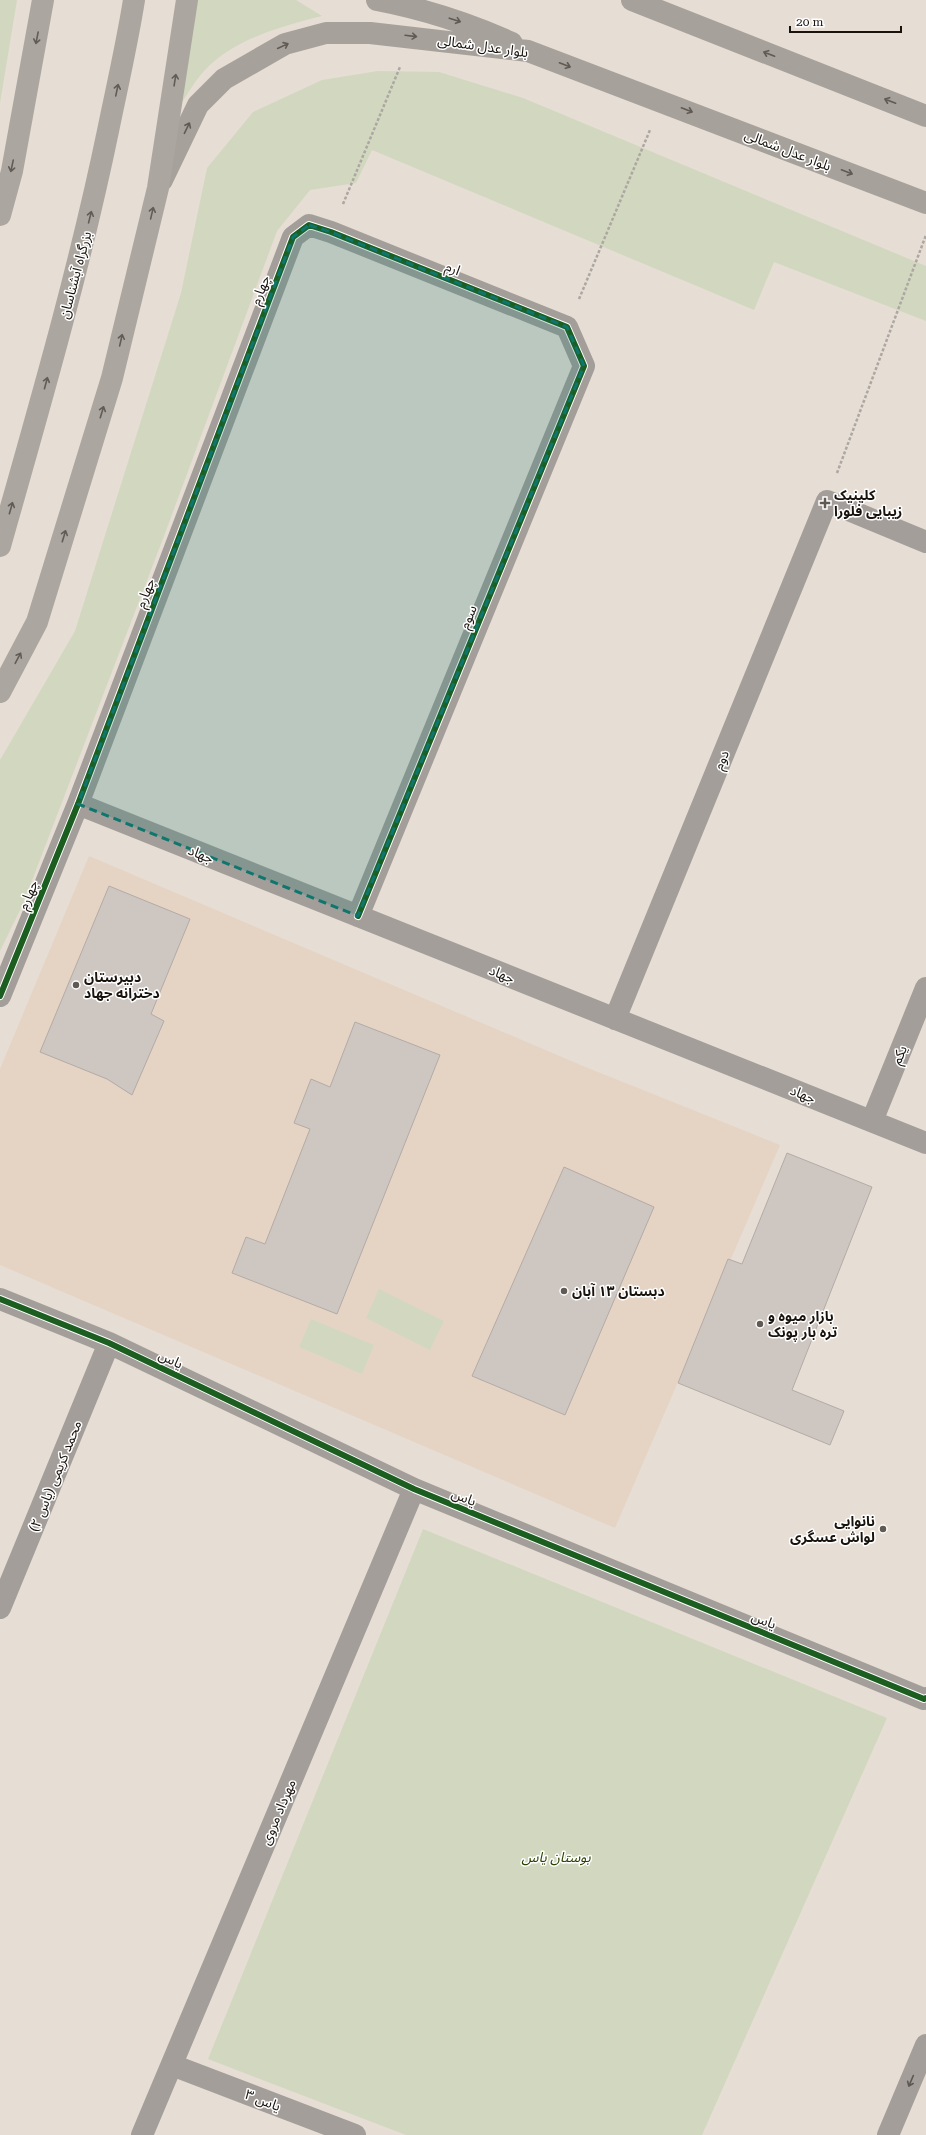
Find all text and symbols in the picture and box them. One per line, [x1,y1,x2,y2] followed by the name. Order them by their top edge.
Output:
[790,8,901,34] scale bar
[796,15,823,29] text: 20 m
[448,17,461,24] one-way arrow
[33,32,41,45] one-way arrow
[436,32,530,61] street label: بلوار عدل شمالی
[404,33,417,40] one-way arrow
[277,42,289,49] one-way arrow
[763,49,775,57] one-way arrow
[558,61,570,69] one-way arrow
[171,74,179,87] one-way arrow
[113,84,121,97] one-way arrow
[884,97,896,105] one-way arrow
[680,107,692,115] one-way arrow
[184,122,191,134] one-way arrow
[742,126,834,175] street label: بلوار عدل شمالی
[8,159,16,172] one-way arrow
[841,169,853,177] one-way arrow
[148,207,156,220] one-way arrow
[86,211,94,224] one-way arrow
[56,229,95,321] street label: بزرگراه آبشناسان
[442,258,463,281] street label: ارم
[247,273,276,308] street label: چهارم
[118,333,126,346] one-way arrow
[43,377,50,390] one-way arrow
[99,406,106,419] one-way arrow
[834,487,902,520] place label: کلینیک زیبایی فلورا
[819,497,831,509] marker: کلینیک زیبایی فلورا
[8,502,15,515] one-way arrow
[61,530,68,543] one-way arrow
[132,576,161,611] street label: چهارم
[456,603,483,632] street label: سوم
[15,652,23,664] one-way arrow
[710,748,735,773] street label: دوم
[186,842,216,867] street label: جهاد
[15,878,44,913] street label: چهارم
[487,962,517,987] street label: جهاد
[84,969,160,1002] place label: دبیرستان دخترانه جهاد
[71,980,81,990] marker: دبیرستان دخترانه جهاد
[888,1043,913,1068] street label: یکم
[788,1082,818,1107] street label: جهاد
[572,1283,665,1299] place label: دبستان ۱۳ آبان
[559,1286,569,1296] marker: دبستان ۱۳ آبان
[768,1308,837,1342] place label: بازار ميوه و تره بار پونک
[755,1319,765,1329] marker: بازار ميوه و تره بار پونک
[156,1346,186,1373] street label: یاس
[25,1418,85,1534] street label: محمد کریمی (یاس ۲)
[449,1485,479,1510] street label: یاس
[790,1513,875,1546] place label: نانوایی لواش عسگری
[878,1524,888,1534] marker: نانوایی لواش عسگری
[749,1608,779,1633] street label: یاس
[257,1777,300,1848] street label: مهرداد مروی
[522,1849,591,1866] park label: بوستان یاس
[907,2075,914,2087] one-way arrow
[243,2086,283,2115] street label: یاس ۳

